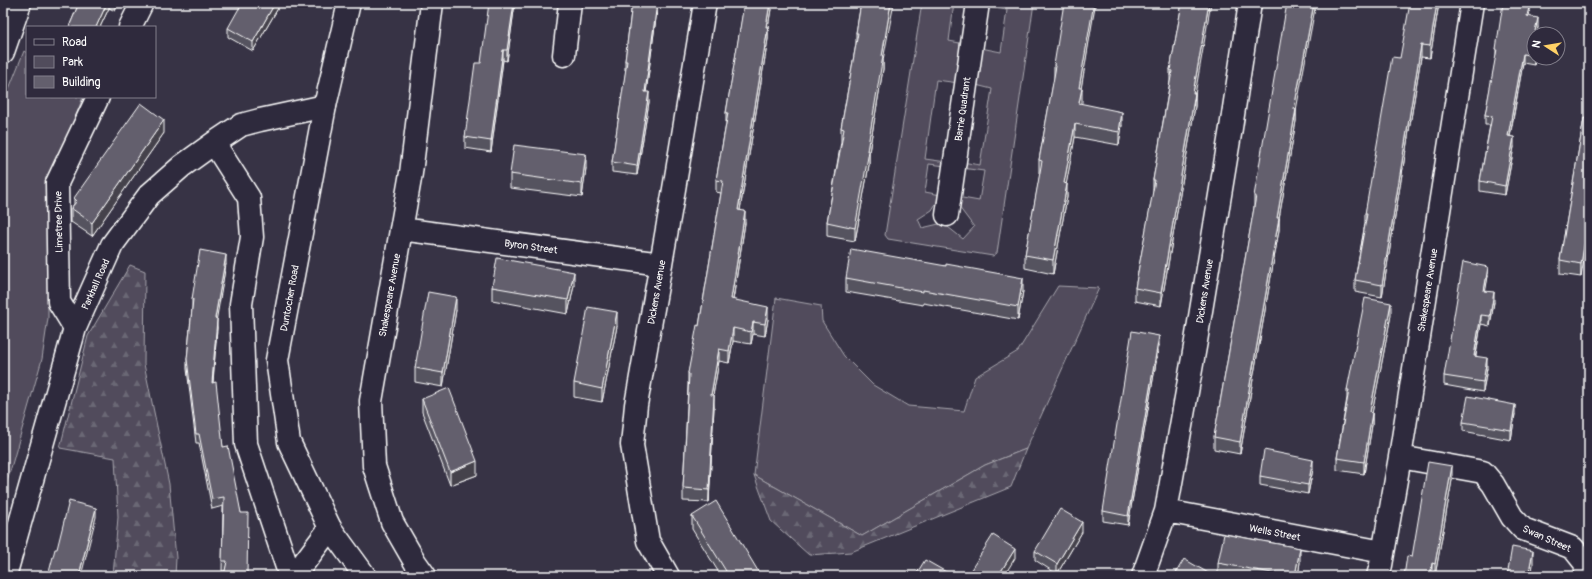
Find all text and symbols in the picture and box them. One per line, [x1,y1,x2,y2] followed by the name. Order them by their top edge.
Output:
[26,26,156,98] legend
[1526,26,1566,66] north arrow
[62,35,87,50] text: Road
[1530,38,1544,49] text: N
[62,55,83,70] text: Park
[62,75,101,90] text: Building
[953,75,974,142] street label: Barrie Quadrant
[52,191,66,253] street label: Limetree Drive
[504,237,559,257] street label: Byron Street
[1415,248,1441,333] street label: Shakespeare Avenue
[377,253,403,338] street label: Shakespeare Avenue
[79,257,113,312] street label: Parkhall Road
[1194,258,1216,324] street label: Dickens Avenue
[645,259,669,325] street label: Dickens Avenue
[278,264,302,332] street label: Duntocher Road
[1248,522,1302,544] street label: Wells Street
[1520,523,1574,555] street label: Swan Street

